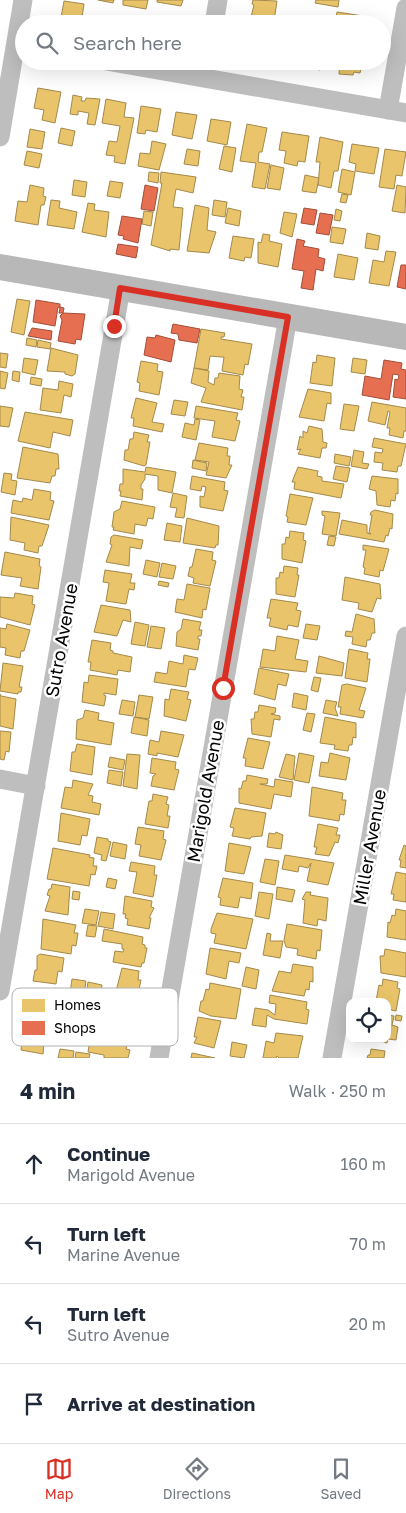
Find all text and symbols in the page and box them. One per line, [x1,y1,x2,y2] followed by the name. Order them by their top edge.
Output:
[15,15,391,70] search box
[33,29,61,57] icon: search
[73,31,182,54] text: Search here
[103,315,126,338] route end
[40,581,82,699] street label: Sutro Avenue
[212,677,235,700] route start
[182,718,228,864] street label: Marigold Avenue
[348,787,390,907] street label: Miller Avenue
[12,988,178,1046] legend
[54,996,101,1013] text: Homes
[346,998,391,1043] map controls
[346,998,391,1043] button: locate
[54,1019,96,1036] text: Shops
[20,1078,75,1104] text: 4 min
[289,1081,386,1101] text: Walk · 250 m
[67,1142,150,1165] text: Continue
[20,1150,48,1178] icon: ahead
[340,1154,386,1174] text: 160 m
[67,1165,195,1185] text: Marigold Avenue
[67,1222,146,1245] text: Turn left
[20,1230,48,1258] icon: left
[349,1234,386,1254] text: 70 m
[67,1245,180,1265] text: Marine Avenue
[67,1302,146,1325] text: Turn left
[20,1310,48,1338] icon: left
[349,1314,386,1334] text: 20 m
[67,1325,169,1345] text: Sutro Avenue
[20,1390,48,1418] icon: arrive
[67,1392,255,1415] text: Arrive at destination
[45,1455,73,1502] tab: Map
[163,1455,231,1502] tab: Directions
[320,1455,361,1502] tab: Saved

